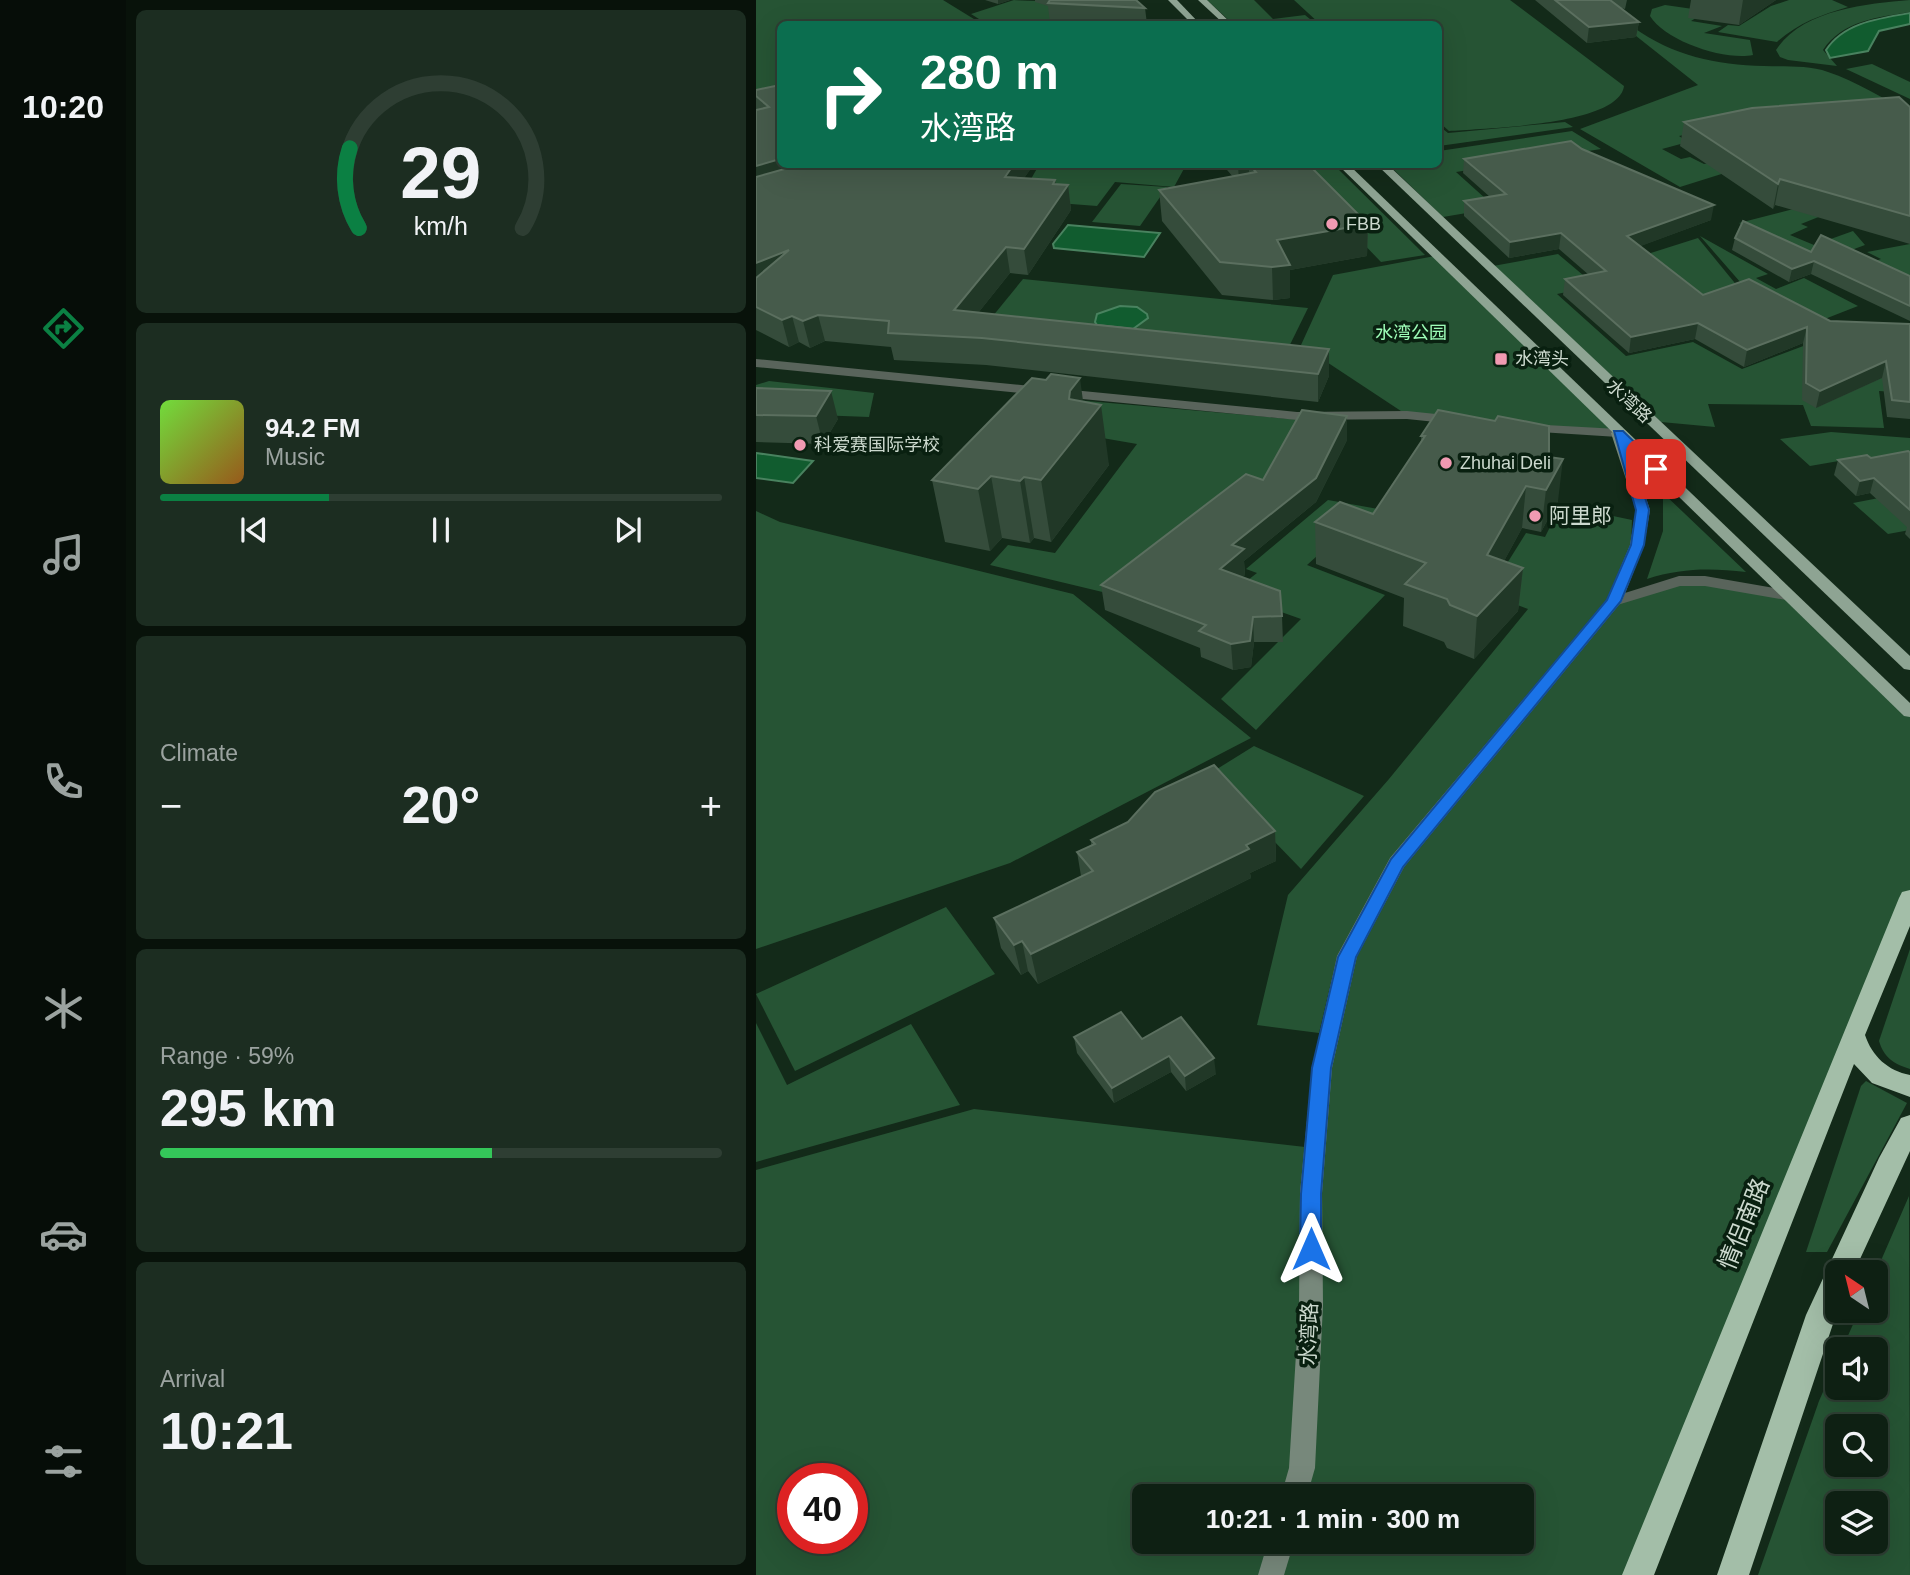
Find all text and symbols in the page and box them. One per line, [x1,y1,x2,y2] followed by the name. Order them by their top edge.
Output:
[920,45,1059,99] text: 280 m
[805,49,896,140] icon: right
[22,89,104,125] text: 10:20
[920,110,1016,146] text: 水湾路
[401,132,481,213] text: 29
[414,211,468,239] text: km/h
[1346,214,1381,234] place label: FBB
[1324,216,1340,232] marker: FBB
[39,304,88,353] icon: directions
[1375,323,1447,343] park label: 水湾公园
[1515,349,1569,369] place label: 水湾头
[1493,351,1509,367] marker: 水湾头
[1602,375,1656,427] street label: 水湾路
[265,413,360,443] text: 94.2 FM
[814,435,940,455] place label: 科爱赛国际学校
[792,437,808,453] marker: 科爱赛国际学校
[1626,439,1686,499] pin
[265,444,325,470] text: Music
[1637,450,1675,488] icon: arrive
[1460,453,1551,473] place label: Zhuhai Deli
[1438,455,1454,471] marker: Zhuhai Deli
[1549,504,1612,527] place label: 阿里郎
[1527,508,1543,524] marker: 阿里郎
[235,511,273,549] icon: previous
[422,511,460,549] icon: pause
[609,511,647,549] icon: next
[39,530,88,579] icon: music
[160,740,238,766] text: Climate
[39,757,88,806] icon: phone
[402,776,480,834] text: 20°
[160,785,182,827] text: −
[700,785,722,827] text: +
[39,984,88,1033] icon: climate
[160,1043,294,1069] text: Range · 59%
[160,1079,336,1137] text: 295 km
[1713,1174,1774,1273] street label: 情侣南路
[39,1210,88,1259] icon: car
[1274,1212,1348,1286] position arrow
[1825,1260,1888,1323] north arrow
[1825,1260,1888,1554] map controls
[1296,1302,1321,1366] street label: 水湾路
[1825,1337,1888,1400] button: sound
[160,1366,225,1392] text: Arrival
[160,1402,293,1460] text: 10:21
[1825,1414,1888,1477] button: search
[39,1437,88,1486] icon: filters
[777,1463,868,1554] speed limit sign: 40
[1825,1491,1888,1554] button: layers
[1206,1504,1460,1534] text: 10:21 · 1 min · 300 m

